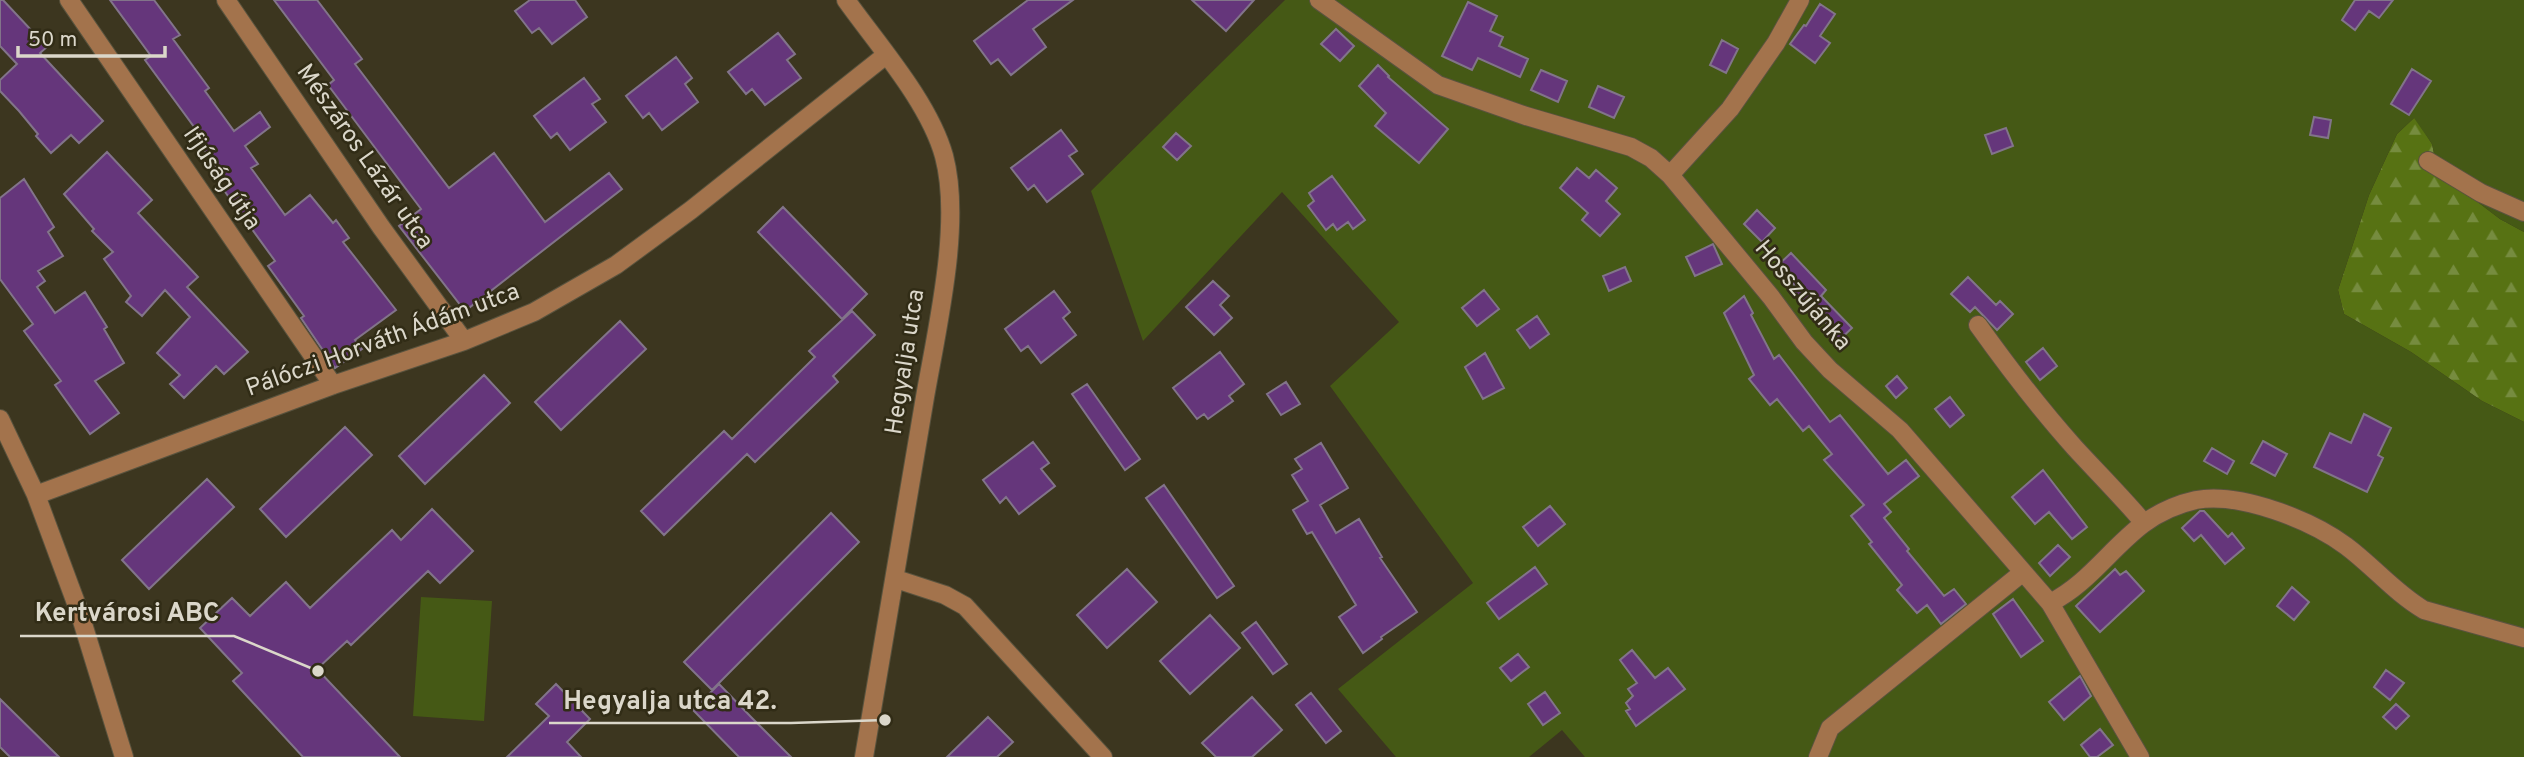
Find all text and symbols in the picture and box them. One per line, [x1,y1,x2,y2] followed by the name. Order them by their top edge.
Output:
[18,14,164,58] scale bar
[28,27,77,54] text: 50 m
[289,59,439,255] street label: Mészáros Lázár utca
[175,121,267,237] street label: Ifjúság útja
[1747,235,1857,357] street label: Hosszújánka
[241,276,524,405] street label: Pálóczi Horváth Ádám utca
[880,287,932,437] street label: Hegyalja utca
[20,589,234,636] callout: Kertvárosi ABC
[35,598,219,631] text: Kertvárosi ABC
[549,676,791,723] callout: Hegyalja utca 42.
[563,686,777,719] text: Hegyalja utca 42.

